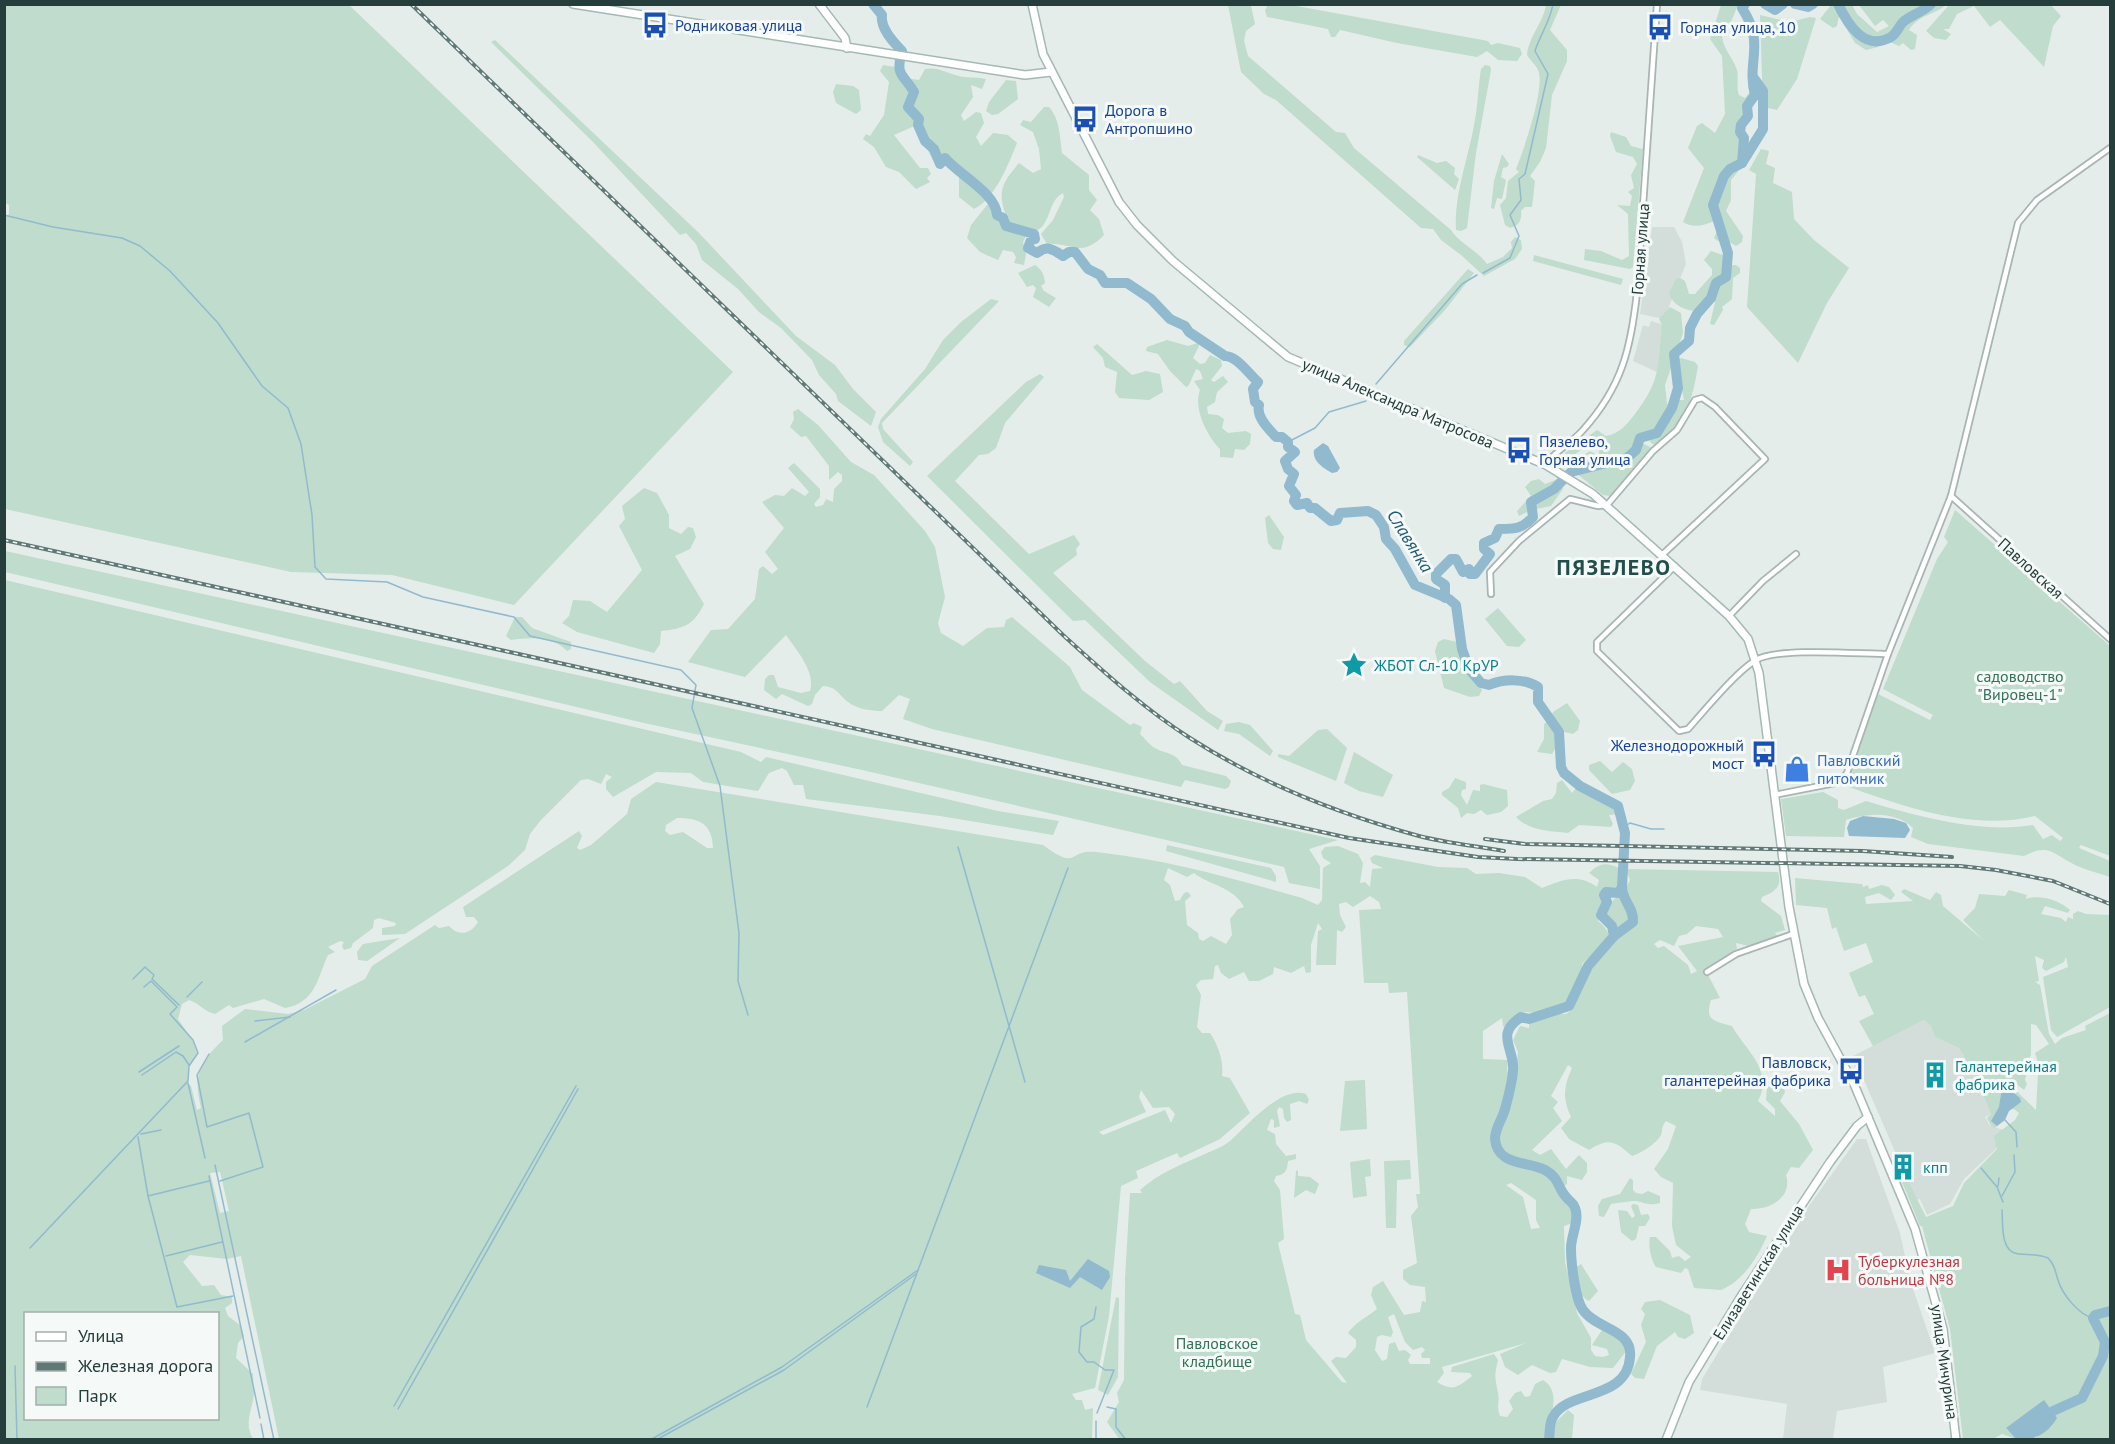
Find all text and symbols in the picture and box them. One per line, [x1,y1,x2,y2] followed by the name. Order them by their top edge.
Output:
[640,10,670,40] bus stop icon: Родниковая улица
[1645,12,1675,42] bus stop icon: Горная улица, 10
[675,15,802,35] place label: Родниковая улица
[1680,17,1796,37] place label: Горная улица, 10
[1105,100,1193,138] place label: Дорога в Антропшино
[1070,104,1100,134] bus stop icon: Дорога в Антропшино
[1627,203,1653,295] street label: Горная улица
[1299,354,1497,452] street label: улица Александра Матросова
[1539,431,1631,469] place label: Пязелево, Горная улица
[1504,435,1534,465] bus stop icon: Пязелево, Горная улица
[1382,505,1439,577] water label: Славянка
[1994,533,2068,603] street label: Павловская
[1557,553,1671,581] district label: ПЯЗЕЛЕВО
[1339,650,1369,680] place icon: ЖБОТ Сл-10 КрУР
[1373,655,1499,675] place label: ЖБОТ Сл-10 КрУР
[1976,666,2064,704] park label: садоводство "Вировец-1"
[1610,735,1745,773] place label: Железнодорожный мост
[1749,739,1779,769] bus stop icon: Железнодорожный мост
[1817,750,1900,788] place label: Павловский питомник
[1782,754,1812,784] shop icon: Павловский питомник
[1664,1052,1831,1090] place label: Павловск, галантерейная фабрика
[1836,1056,1866,1086] bus stop icon: Павловск, галантерейная фабрика
[1955,1056,2057,1094] place label: Галантерейная фабрика
[1920,1060,1950,1090] building icon: Галантерейная фабрика
[1888,1152,1918,1182] building icon: кпп
[1923,1157,1948,1177] place label: кпп
[1708,1201,1808,1343] street label: Елизаветинская улица
[1858,1251,1960,1289] place label: Туберкулезная больница №8
[1823,1255,1853,1285] hospital icon: Туберкулезная больница №8
[1927,1303,1963,1421] street label: улица Мичурина
[24,1312,219,1420] legend
[78,1324,124,1347] text: Улица
[1176,1333,1258,1371] park label: Павловское кладбище
[77,1354,213,1377] text: Железная дорога
[78,1384,118,1407] text: Парк

